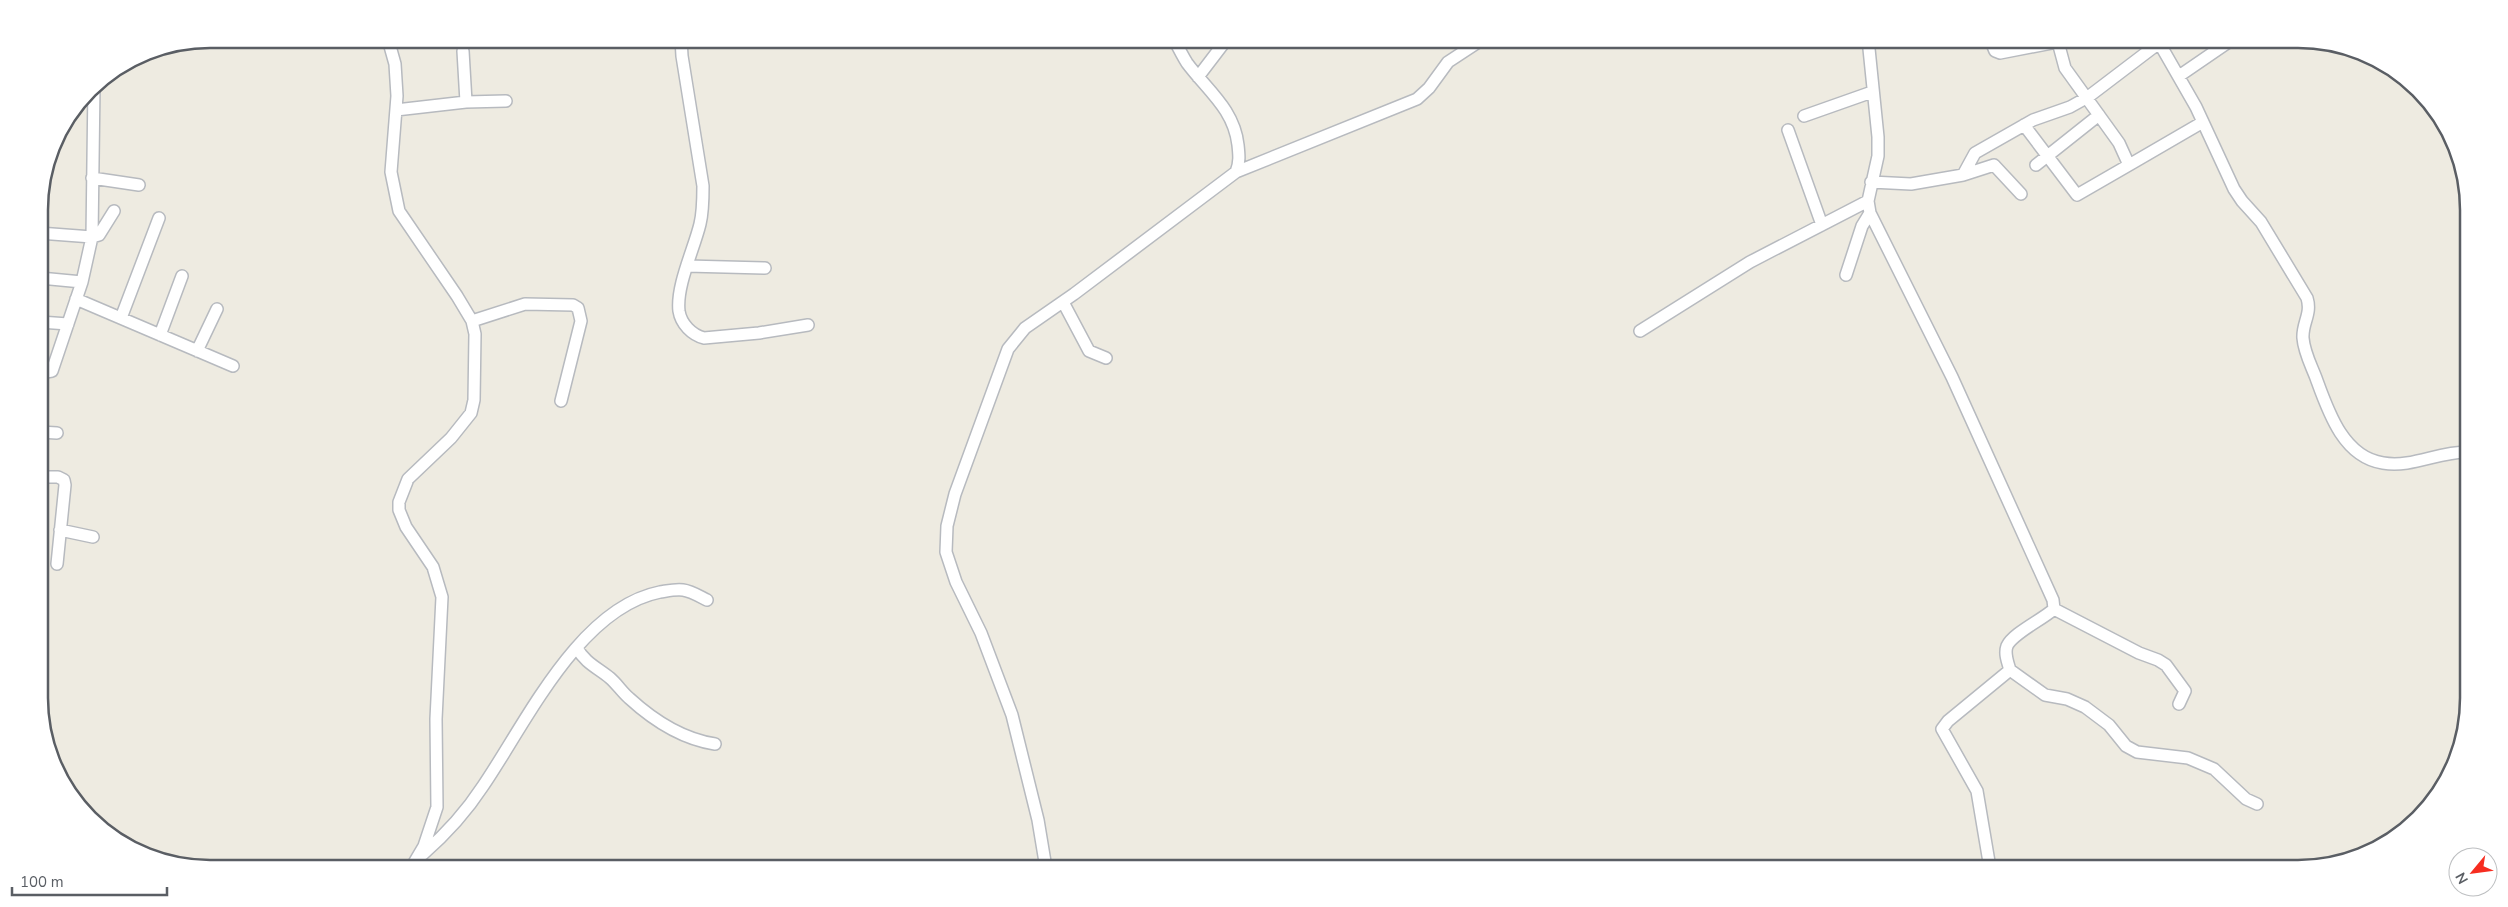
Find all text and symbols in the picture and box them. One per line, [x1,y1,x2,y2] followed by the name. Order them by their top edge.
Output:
[2448,847,2498,897] north arrow
[12,864,168,896] scale bar
[2451,869,2473,887] text: N
[20,872,64,892] text: 100 m

